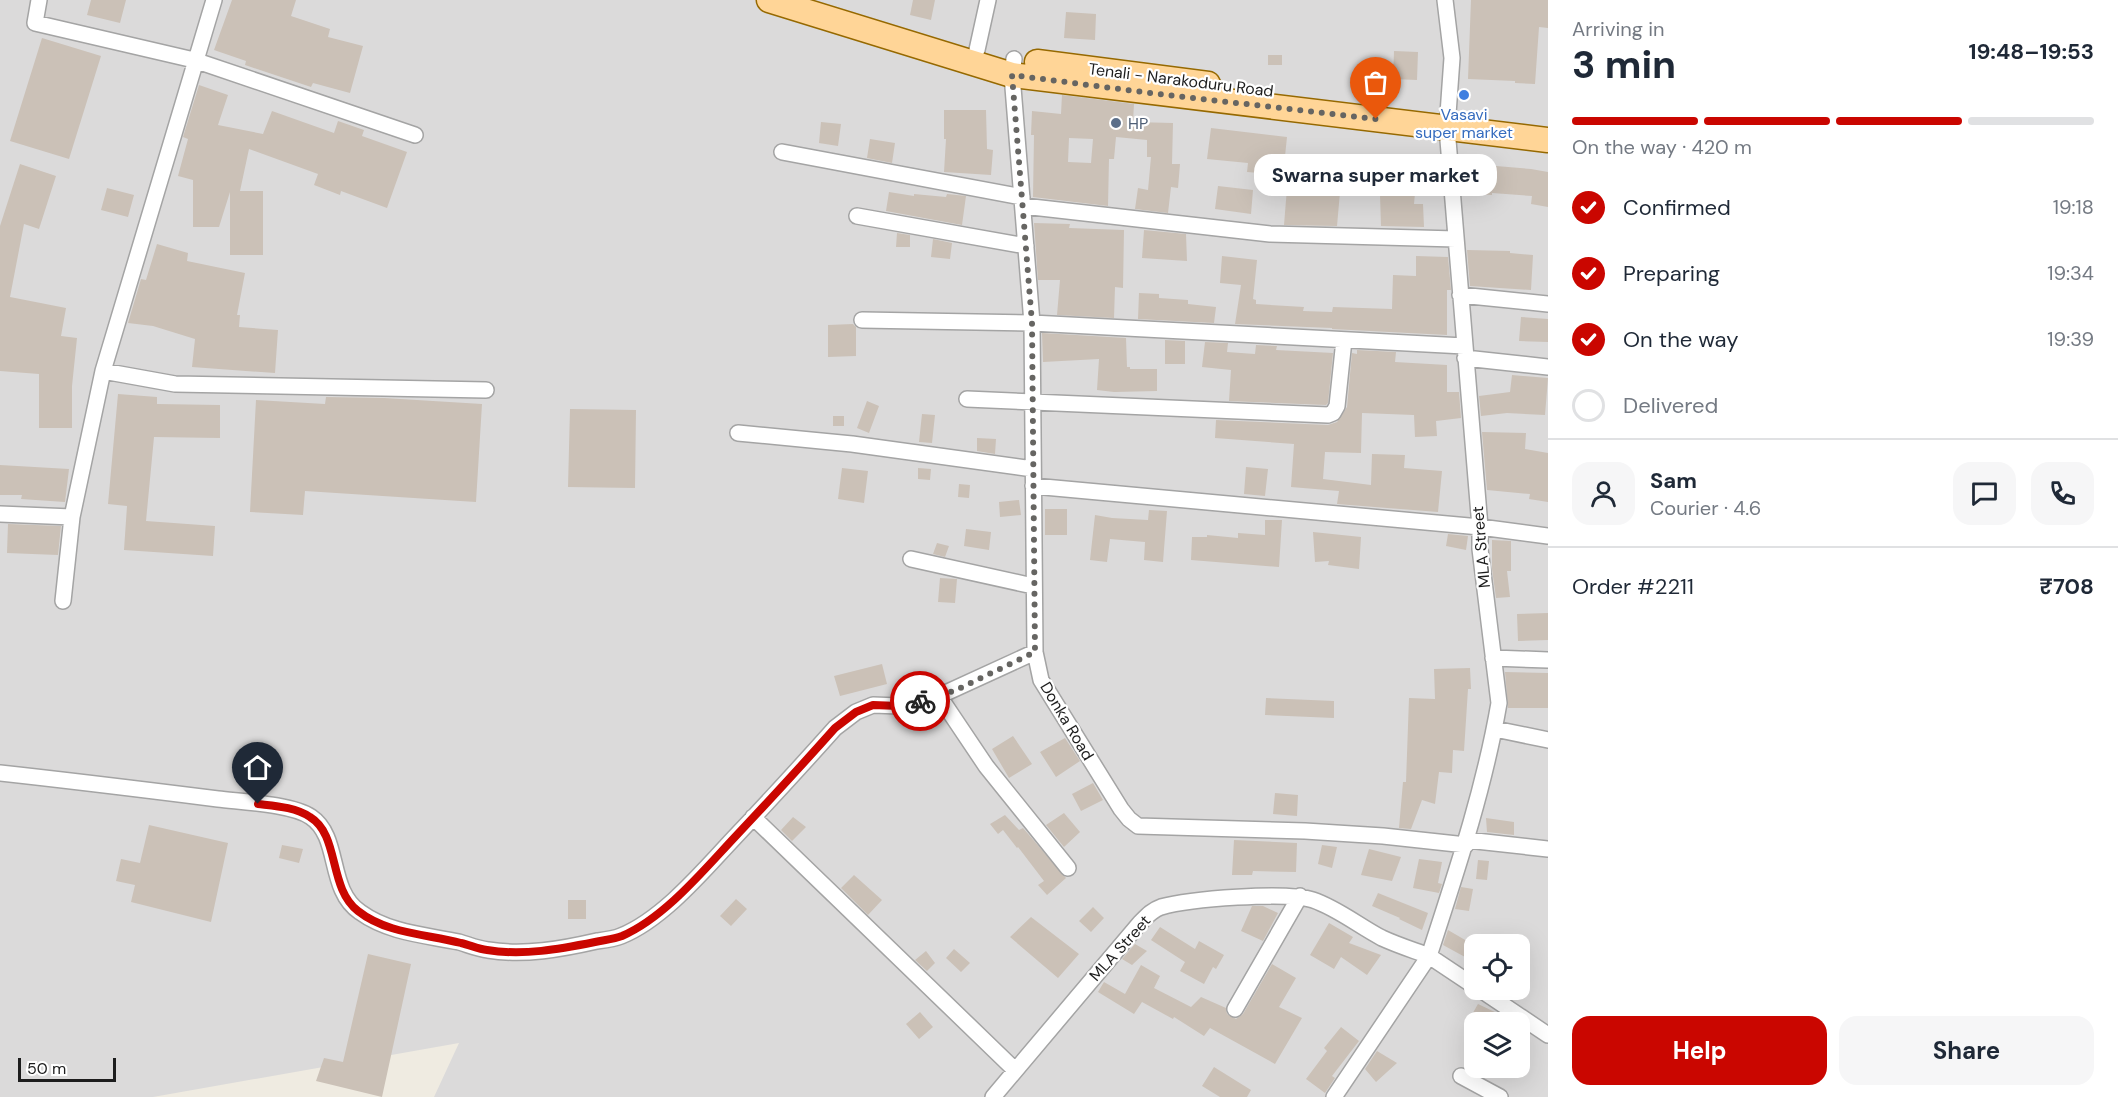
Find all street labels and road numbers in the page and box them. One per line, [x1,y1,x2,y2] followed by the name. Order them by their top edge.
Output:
[1087,58,1275,102] street label: Tenali - Narakoduru Road
[1467,505,1495,589] street label: MLA Street
[1035,678,1099,764] street label: Donka Road
[1085,910,1155,986] street label: MLA Street

